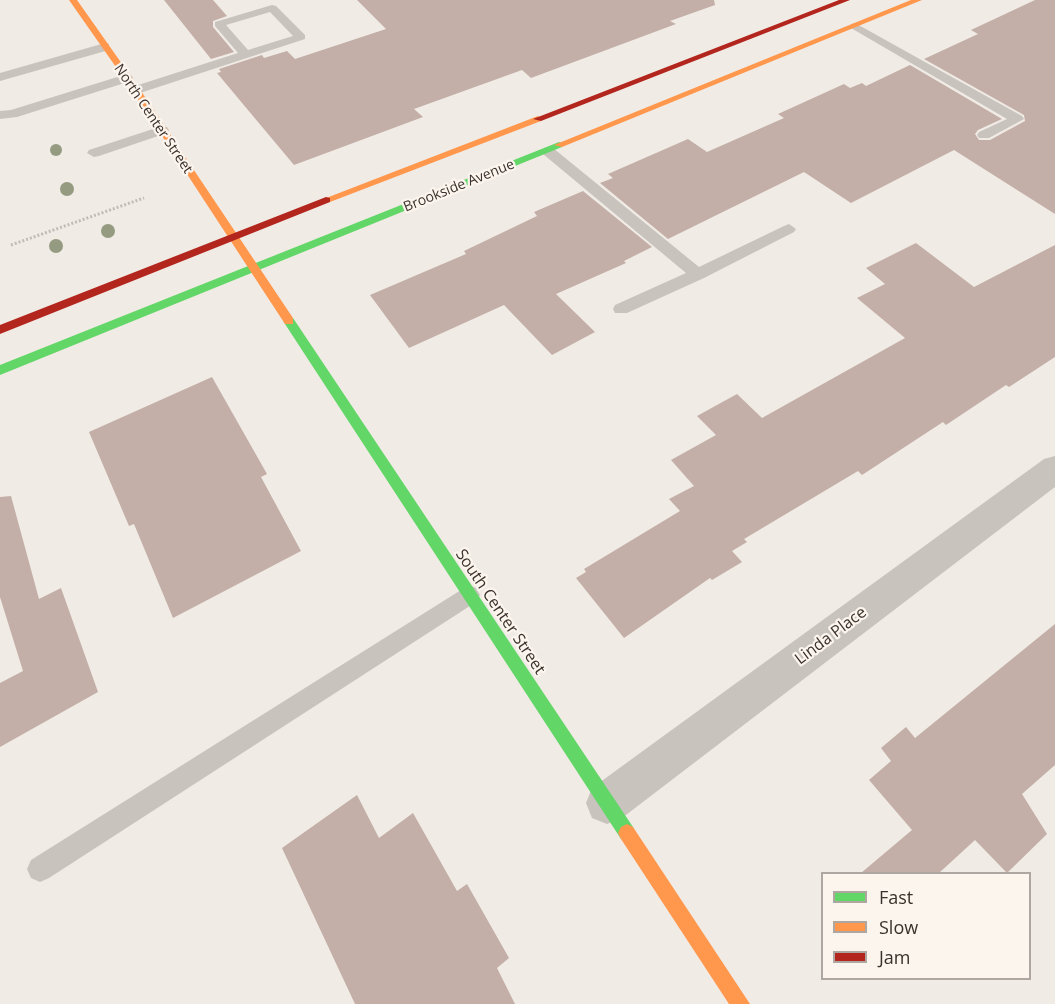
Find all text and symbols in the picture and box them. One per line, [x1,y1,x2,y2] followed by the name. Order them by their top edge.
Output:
[110,61,196,177] street label: North Center Street
[401,156,517,216] street label: Brookside Avenue
[451,546,549,678] street label: South Center Street
[792,603,870,669] street label: Linda Place
[821,872,1031,980] legend
[879,885,913,909] text: Fast
[879,915,918,939] text: Slow
[879,945,911,969] text: Jam

